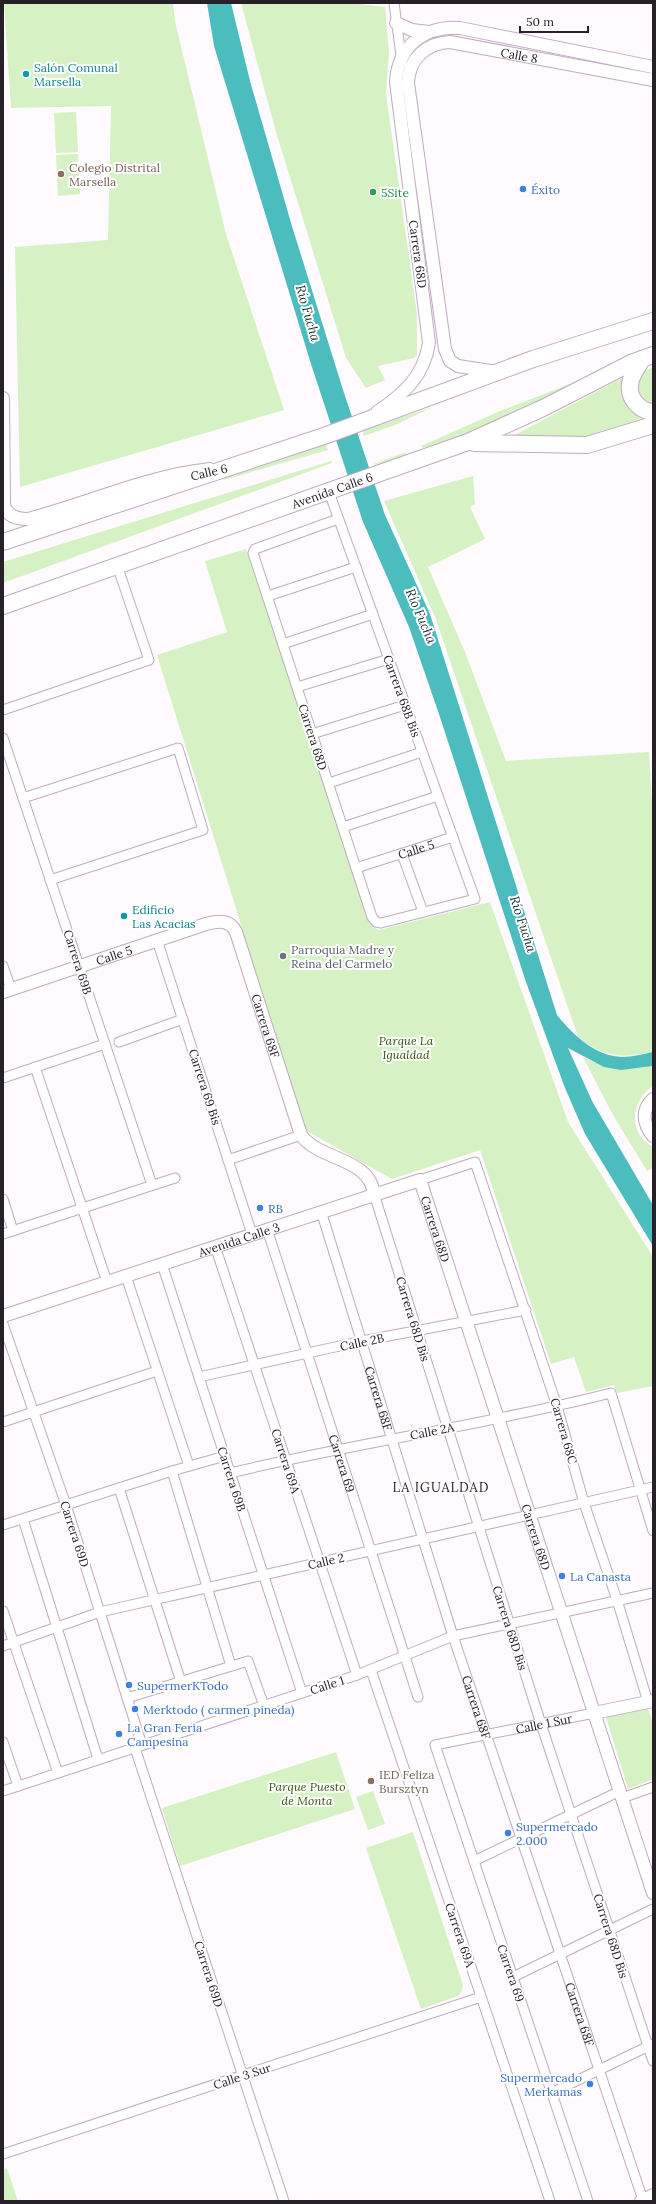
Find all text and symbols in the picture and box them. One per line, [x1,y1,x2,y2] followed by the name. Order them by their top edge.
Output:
[520,8,588,34] scale bar
[526,14,554,29] text: 50 m
[500,44,539,66] street label: Calle 8
[34,60,118,89] place label: Salón Comunal Marsella
[21,69,31,79] marker: Salón Comunal Marsella
[69,160,160,189] place label: Colegio Distrital Marsella
[56,169,66,179] marker: Colegio Distrital Marsella
[531,182,560,197] place label: Éxito
[518,184,528,194] marker: Éxito
[381,185,409,200] place label: 5Site
[368,187,378,197] marker: 5Site
[406,219,430,289] street label: Carrera 68D
[292,283,324,344] water label: Río Fucha
[189,460,229,484] street label: Calle 6
[289,469,375,511] street label: Avenida Calle 6
[402,586,440,647] water label: Río Fucha
[380,653,424,740] street label: Carrera 68B Bis
[295,702,331,772] street label: Carrera 68D
[396,836,436,862] street label: Calle 5
[506,894,540,955] water label: Río Fucha
[132,902,196,931] place label: Edificio Las Acacias
[119,911,129,921] marker: Edificio Las Acacias
[60,928,96,996] street label: Carrera 69B
[94,942,134,968] street label: Calle 5
[291,942,395,971] place label: Parroquia Madre y Reina del Carmelo
[278,951,288,961] marker: Parroquia Madre y Reina del Carmelo
[249,992,283,1060] street label: Carrera 68F
[379,1033,434,1062] park label: Parque La Igualdad
[186,1047,225,1127] street label: Carrera 69 Bis
[418,1194,454,1264] street label: Carrera 68D
[268,1201,283,1216] place label: RB
[255,1203,265,1213] marker: RB
[195,1219,282,1260] street label: Avenida Calle 3
[393,1275,433,1364] street label: Carrera 68D Bis
[339,1330,385,1354] street label: Calle 2B
[362,1364,396,1432] street label: Carrera 68F
[547,1396,581,1466] street label: Carrera 68C
[409,1419,456,1443] street label: Calle 2A
[268,1427,304,1496] street label: Carrera 69A
[326,1432,359,1494] street label: Carrera 69
[214,1445,250,1513] street label: Carrera 69B
[393,1479,489,1496] district label: LA IGUALDAD
[57,1499,93,1569] street label: Carrera 69D
[519,1502,554,1572] street label: Carrera 68D
[306,1550,346,1572] street label: Calle 2
[570,1569,631,1584] place label: La Canasta
[557,1571,567,1581] marker: La Canasta
[489,1584,531,1673] street label: Carrera 68D Bis
[308,1672,346,1698] street label: Calle 1
[459,1673,495,1741] street label: Carrera 68F
[137,1678,228,1693] place label: SupermerKTodo
[124,1680,134,1690] marker: SupermerKTodo
[143,1702,295,1718] place label: Merktodo ( carmen pineda)
[130,1704,140,1714] marker: Merktodo ( carmen pineda)
[514,1710,574,1736] street label: Calle 1 Sur
[127,1720,202,1749] place label: La Gran Feria Campesina
[114,1729,124,1739] marker: La Gran Feria Campesina
[379,1767,434,1796] place label: IED Feliza Bursztyn
[366,1776,376,1786] marker: IED Feliza Bursztyn
[269,1779,345,1808] park label: Parque Puesto de Monta
[516,1819,598,1848] place label: Supermercado 2.000
[503,1828,513,1838] marker: Supermercado 2.000
[590,1892,632,1981] street label: Carrera 68D Bis
[442,1901,478,1970] street label: Carrera 69A
[191,1939,227,2009] street label: Carrera 69D
[494,1942,528,2004] street label: Carrera 69
[563,1980,598,2048] street label: Carrera 68F
[211,2059,273,2092] street label: Calle 3 Sur
[500,2070,582,2099] place label: Supermercado Merkamas
[585,2079,595,2089] marker: Supermercado Merkamas

